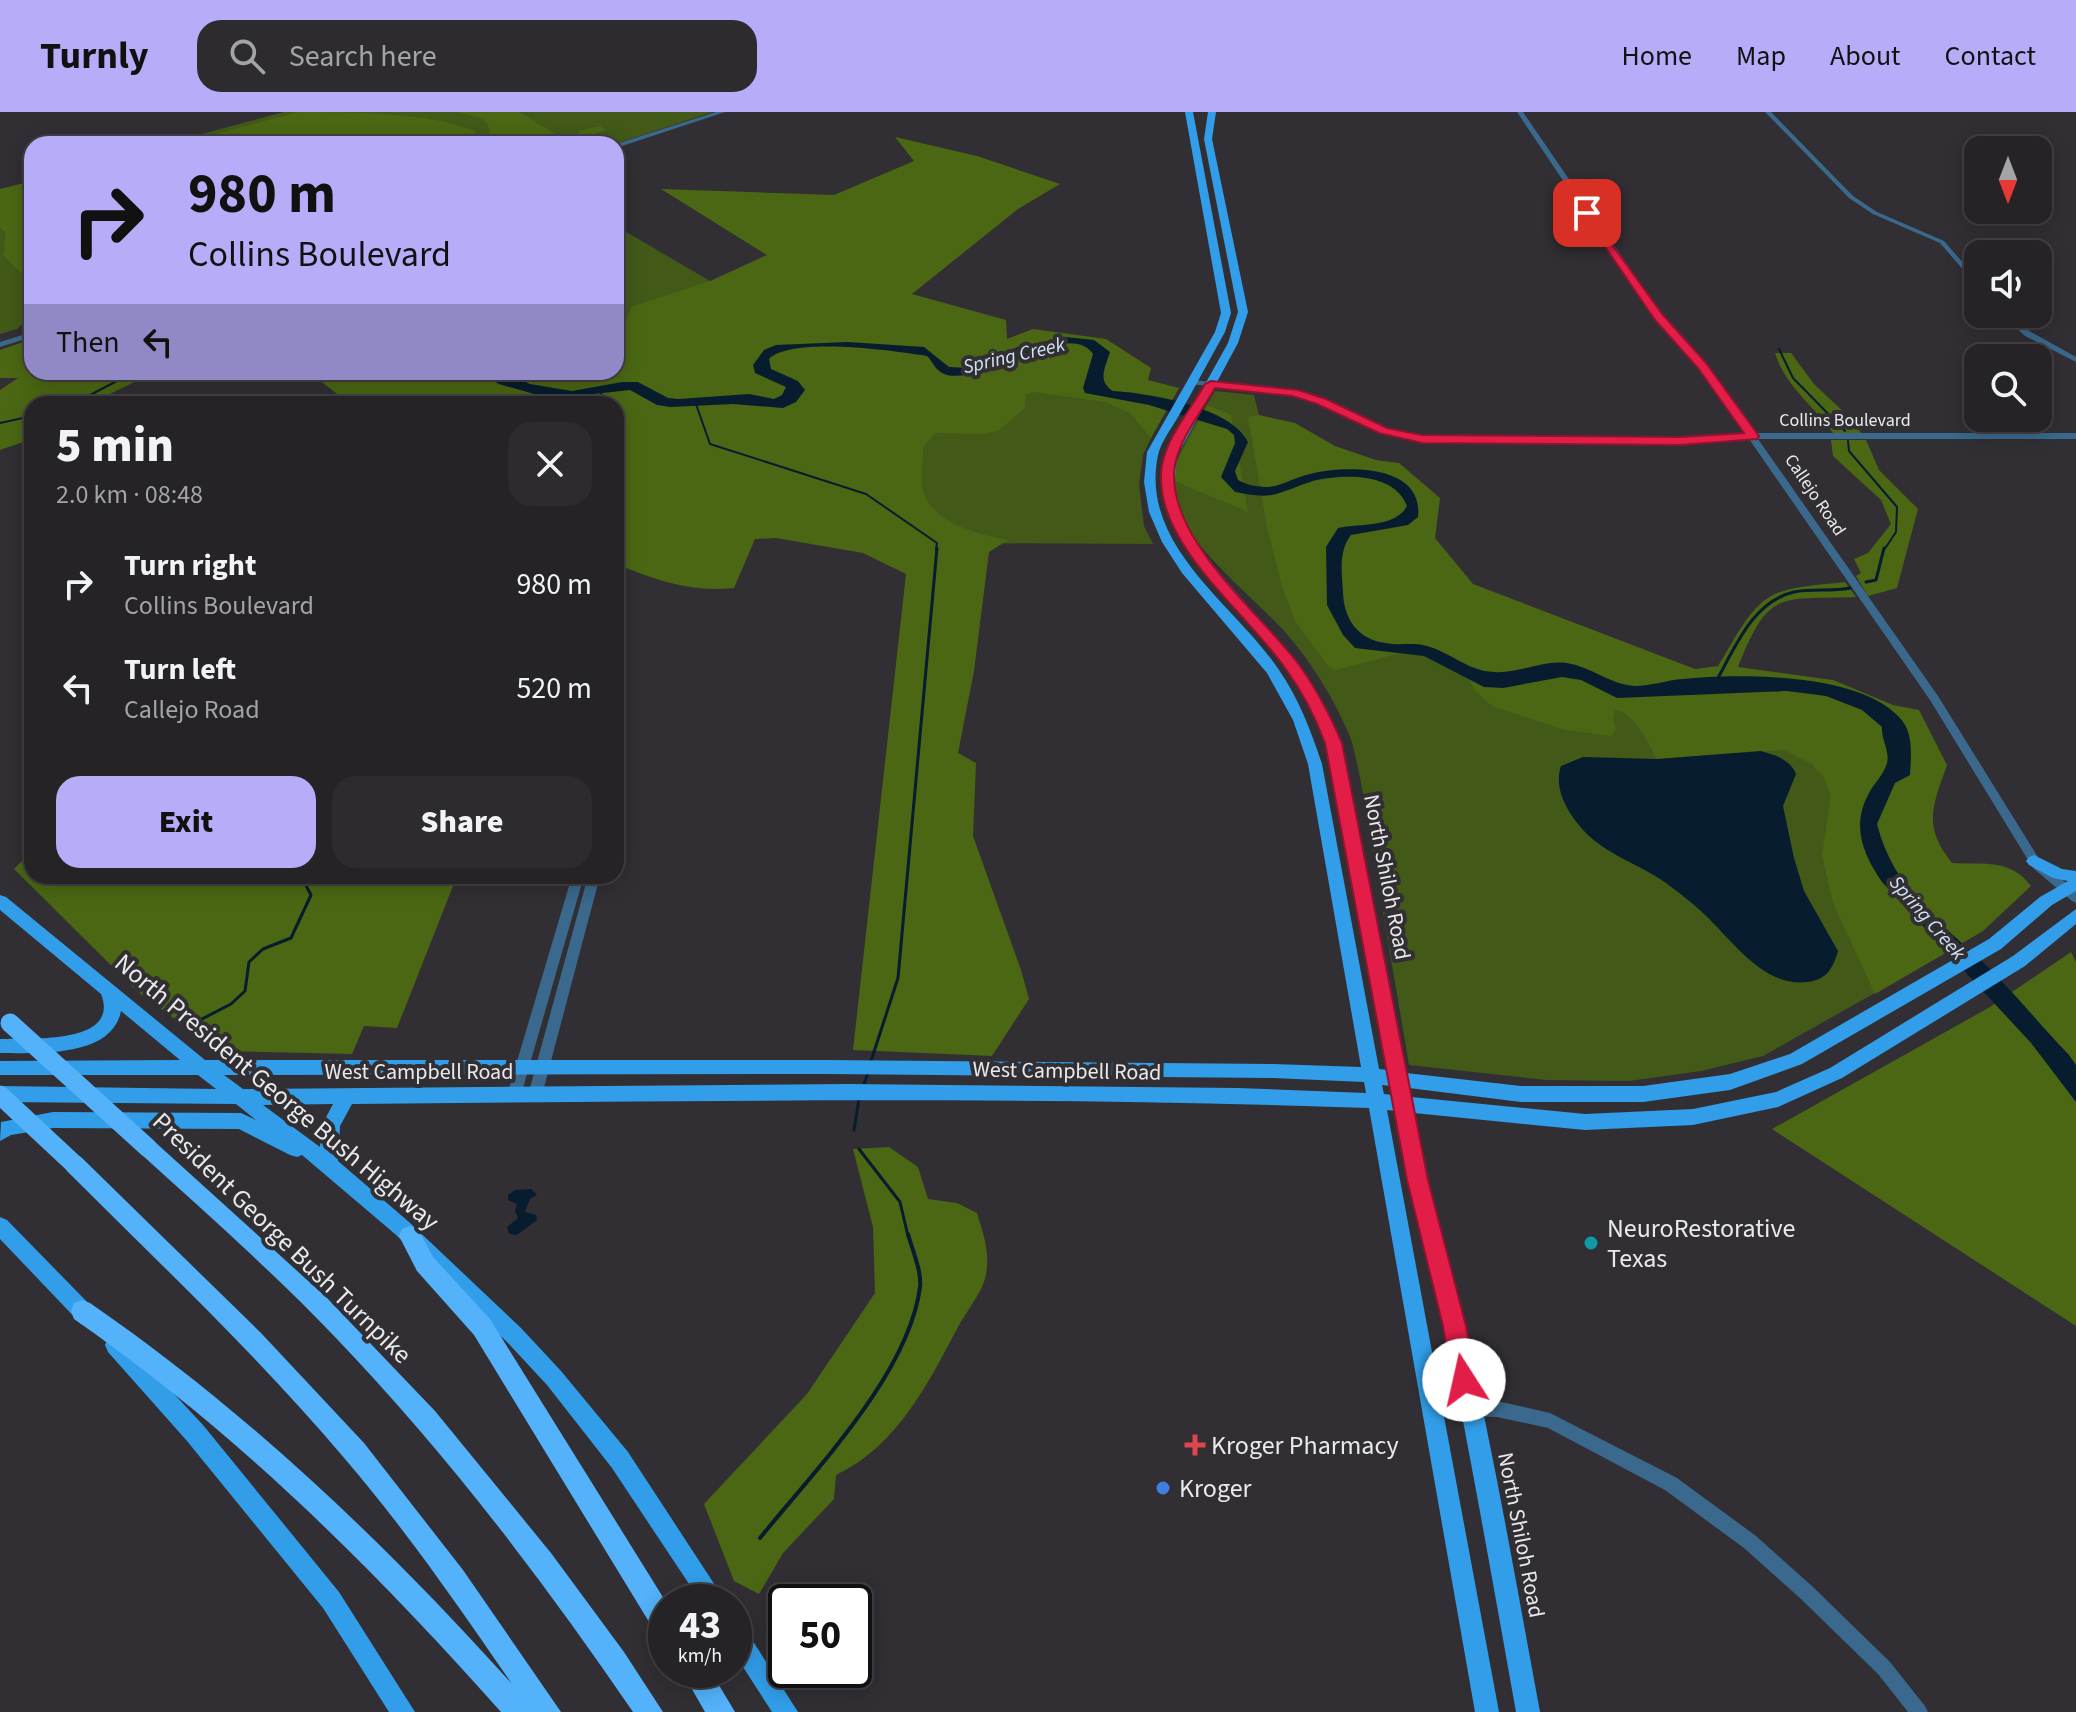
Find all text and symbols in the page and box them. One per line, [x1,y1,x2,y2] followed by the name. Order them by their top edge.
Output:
[197,20,757,92] search box
[40,29,149,83] text: Turnly
[225,34,269,78] icon: search
[289,35,437,78] text: Search here
[1621,36,1692,76] text: Home
[1736,36,1786,76] text: Map
[1830,36,1901,76] text: About
[1945,36,2036,76] text: Contact
[1964,136,2052,224] north arrow
[1964,136,2052,432] map controls
[188,155,336,234] text: 980 m
[56,168,160,272] icon: right
[1553,179,1621,247] pin
[1565,191,1609,235] icon: arrive
[188,229,451,280] text: Collins Boulevard
[1964,240,2052,328] button: sound
[136,320,180,364] icon: left
[56,321,120,364] text: Then
[960,331,1068,381] water label: Spring Creek
[1964,344,2052,432] button: search
[1779,408,1911,433] street label: Collins Boulevard
[56,412,174,480] text: 5 min
[508,422,592,506] button: close
[1778,449,1852,541] street label: Callejo Road
[56,476,203,513] text: 2.0 km · 08:48
[124,544,256,587] text: Turn right
[56,562,100,606] icon: right
[516,563,592,606] text: 980 m
[124,587,314,624] text: Collins Boulevard
[124,648,236,691] text: Turn left
[56,666,100,710] icon: left
[516,667,592,710] text: 520 m
[124,691,260,728] text: Callejo Road
[56,776,316,868] button: Exit
[332,776,592,868] button: Share
[1355,792,1419,962] street label: North Shiloh Road
[1882,870,1972,967] water label: Spring Creek
[107,945,447,1239] street label: North President George Bush Highway
[972,1053,1162,1089] street label: West Campbell Road
[325,1056,513,1088] street label: West Campbell Road
[144,1104,420,1372] street label: President George Bush Turnpike
[1607,1210,1795,1277] place label: NeuroRestorative Texas
[1582,1234,1600,1252] marker: NeuroRestorative Texas
[1422,1338,1506,1422] position arrow
[1211,1427,1399,1464] place label: Kroger Pharmacy
[1186,1436,1204,1454] marker: Kroger Pharmacy
[1489,1450,1553,1620] street label: North Shiloh Road
[1179,1470,1253,1507] place label: Kroger
[1154,1479,1172,1497] marker: Kroger
[768,1584,872,1688] speed limit sign: 50
[679,1597,721,1654] text: 43
[678,1642,722,1670] text: km/h

